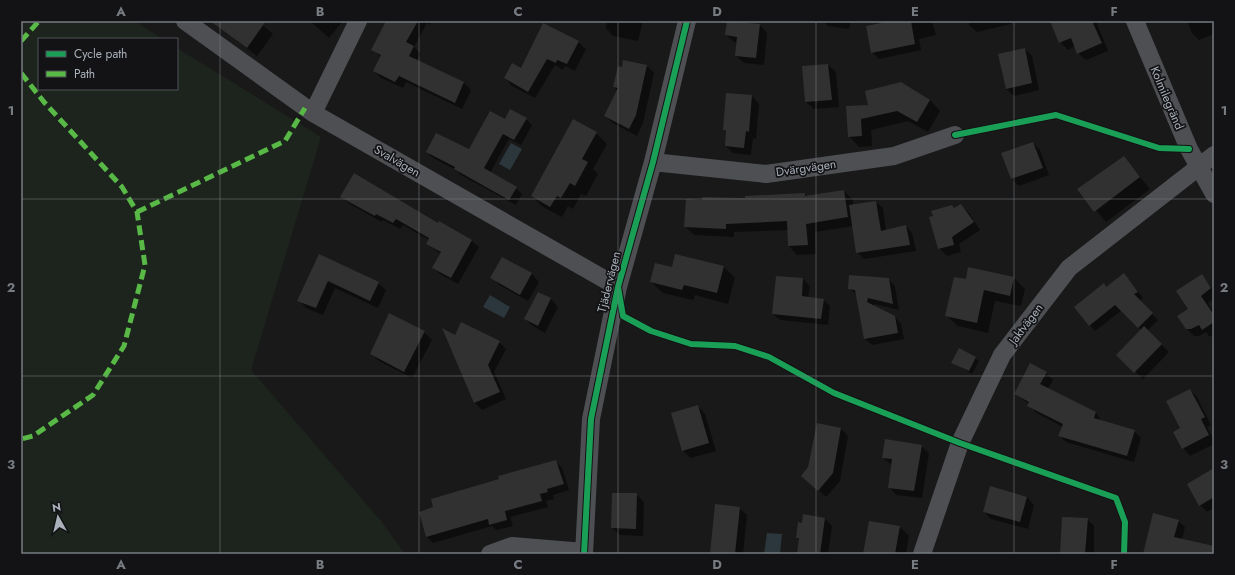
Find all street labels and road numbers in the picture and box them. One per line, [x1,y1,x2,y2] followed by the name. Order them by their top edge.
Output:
[1146,64,1188,132] street label: Kolmilegränd
[370,141,424,181] street label: Svalvägen
[775,155,837,181] street label: Dvärgvägen
[593,250,625,314] street label: Tjädervägen
[1003,300,1047,350] street label: Jaktvägen

